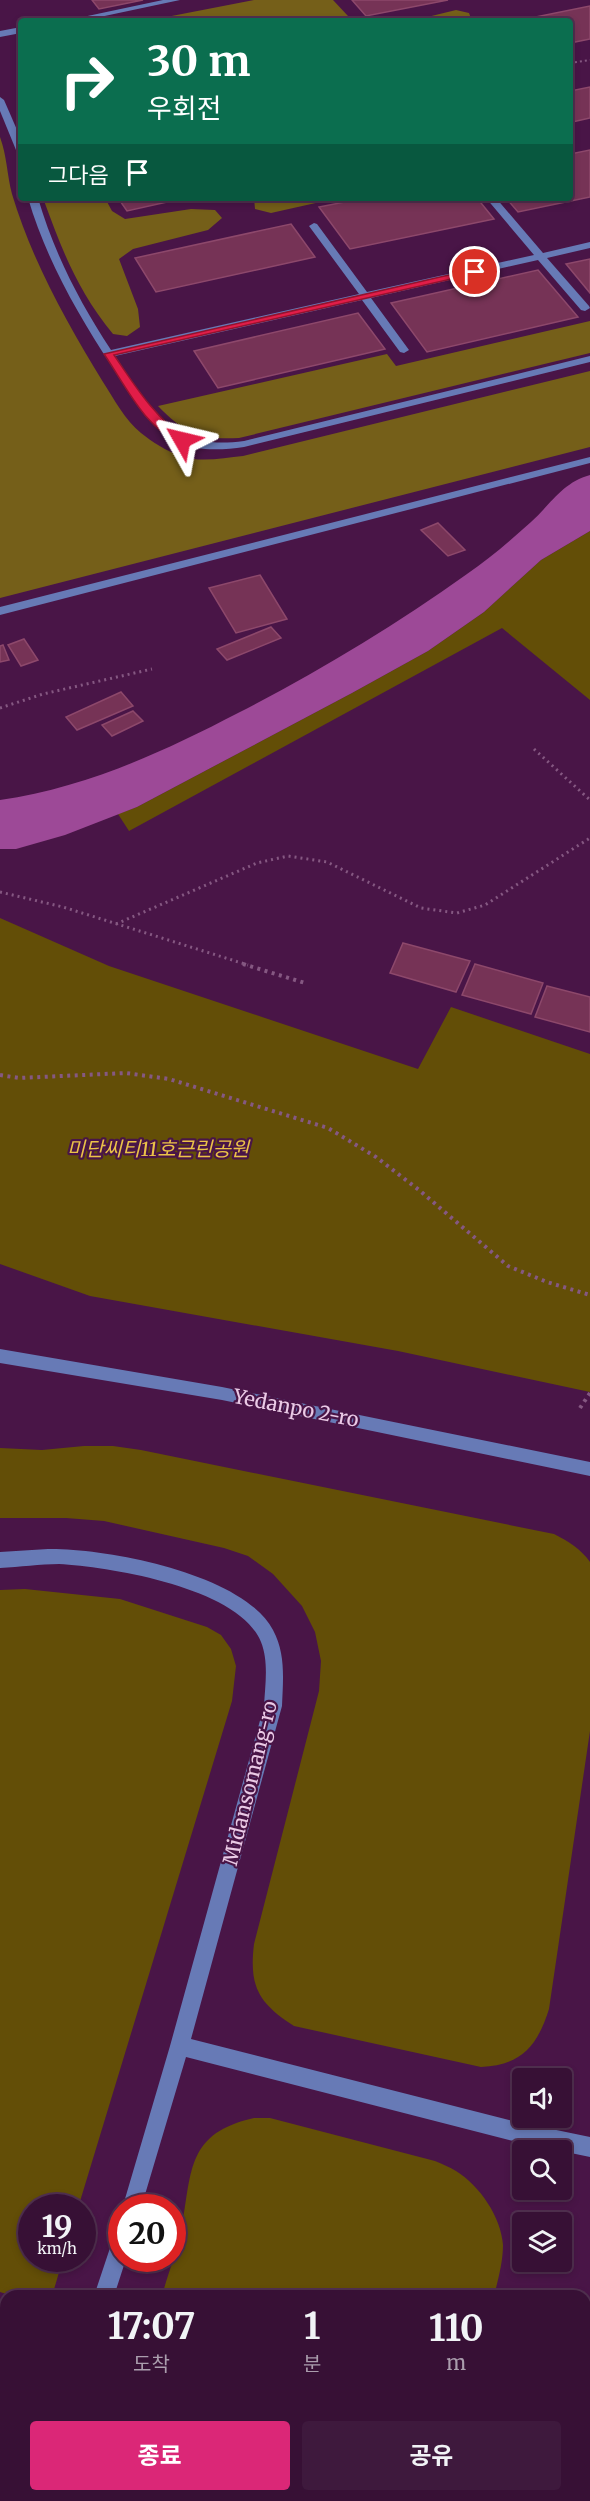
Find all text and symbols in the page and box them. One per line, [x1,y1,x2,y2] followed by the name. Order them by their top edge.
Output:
[147,35,251,87] text: 30 m
[48,42,126,120] icon: right
[147,91,222,125] text: 우회전
[121,156,154,189] icon: arrive
[48,161,109,189] text: 그다음
[449,246,500,297] pin
[458,255,491,288] icon: arrive
[150,408,214,472] position arrow
[67,1136,251,1161] park label: 미단씨티11호근린공원
[230,1383,361,1432] street label: Yedanpo 2-ro
[217,1698,282,1868] street label: Midansomang-ro
[512,2068,572,2272] map controls
[512,2068,572,2128] button: sound
[512,2140,572,2200] button: search
[108,2194,186,2272] speed limit sign: 20
[41,2207,73,2245] text: 19
[512,2212,572,2272] button: layers
[37,2239,77,2258] text: km/h
[107,2304,195,2349] text: 17:07
[304,2304,320,2349] text: 1
[429,2306,484,2351] text: 110
[446,2350,466,2375] text: m
[133,2351,170,2376] text: 도착
[303,2351,321,2376] text: 분
[30,2421,290,2490] button: 종료
[302,2421,561,2490] button: 공유

